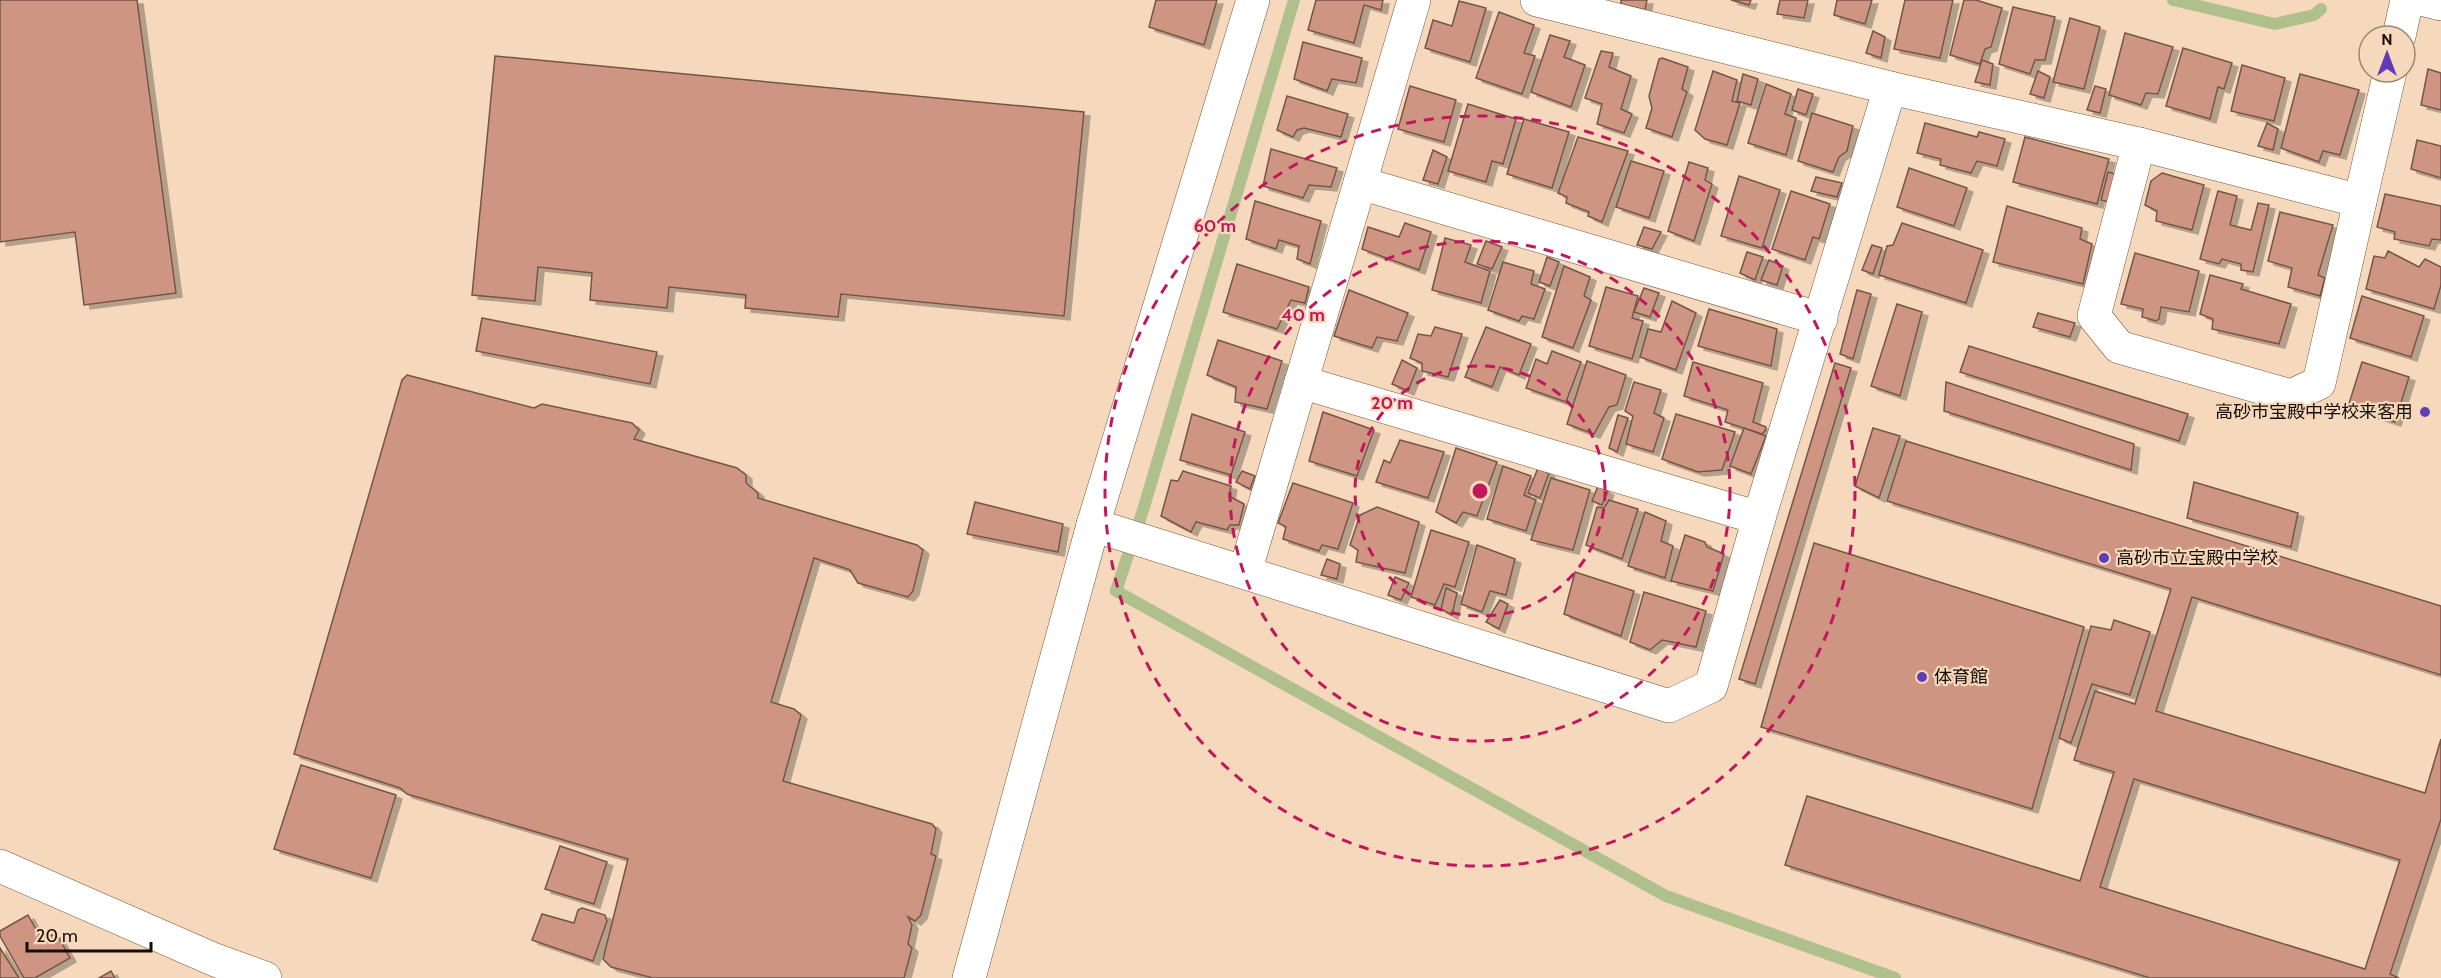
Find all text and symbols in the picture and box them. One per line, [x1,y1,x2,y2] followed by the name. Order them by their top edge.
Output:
[2357,24,2417,84] north arrow
[2381,30,2393,49] text: N
[1194,215,1236,237] text: 60 m
[1281,304,1325,326] text: 40 m
[1371,392,1413,414] text: 20 m
[2215,401,2413,423] place label: 高砂市宝殿中学校来客用
[2418,405,2432,419] marker: 高砂市宝殿中学校来客用
[1470,481,1490,501] centre of rings
[2116,547,2278,569] place label: 高砂市立宝殿中学校
[2097,551,2111,565] marker: 高砂市立宝殿中学校
[1934,666,1988,688] place label: 体育館
[1915,670,1929,684] marker: 体育館
[27,915,152,953] scale bar
[36,925,78,947] text: 20 m

